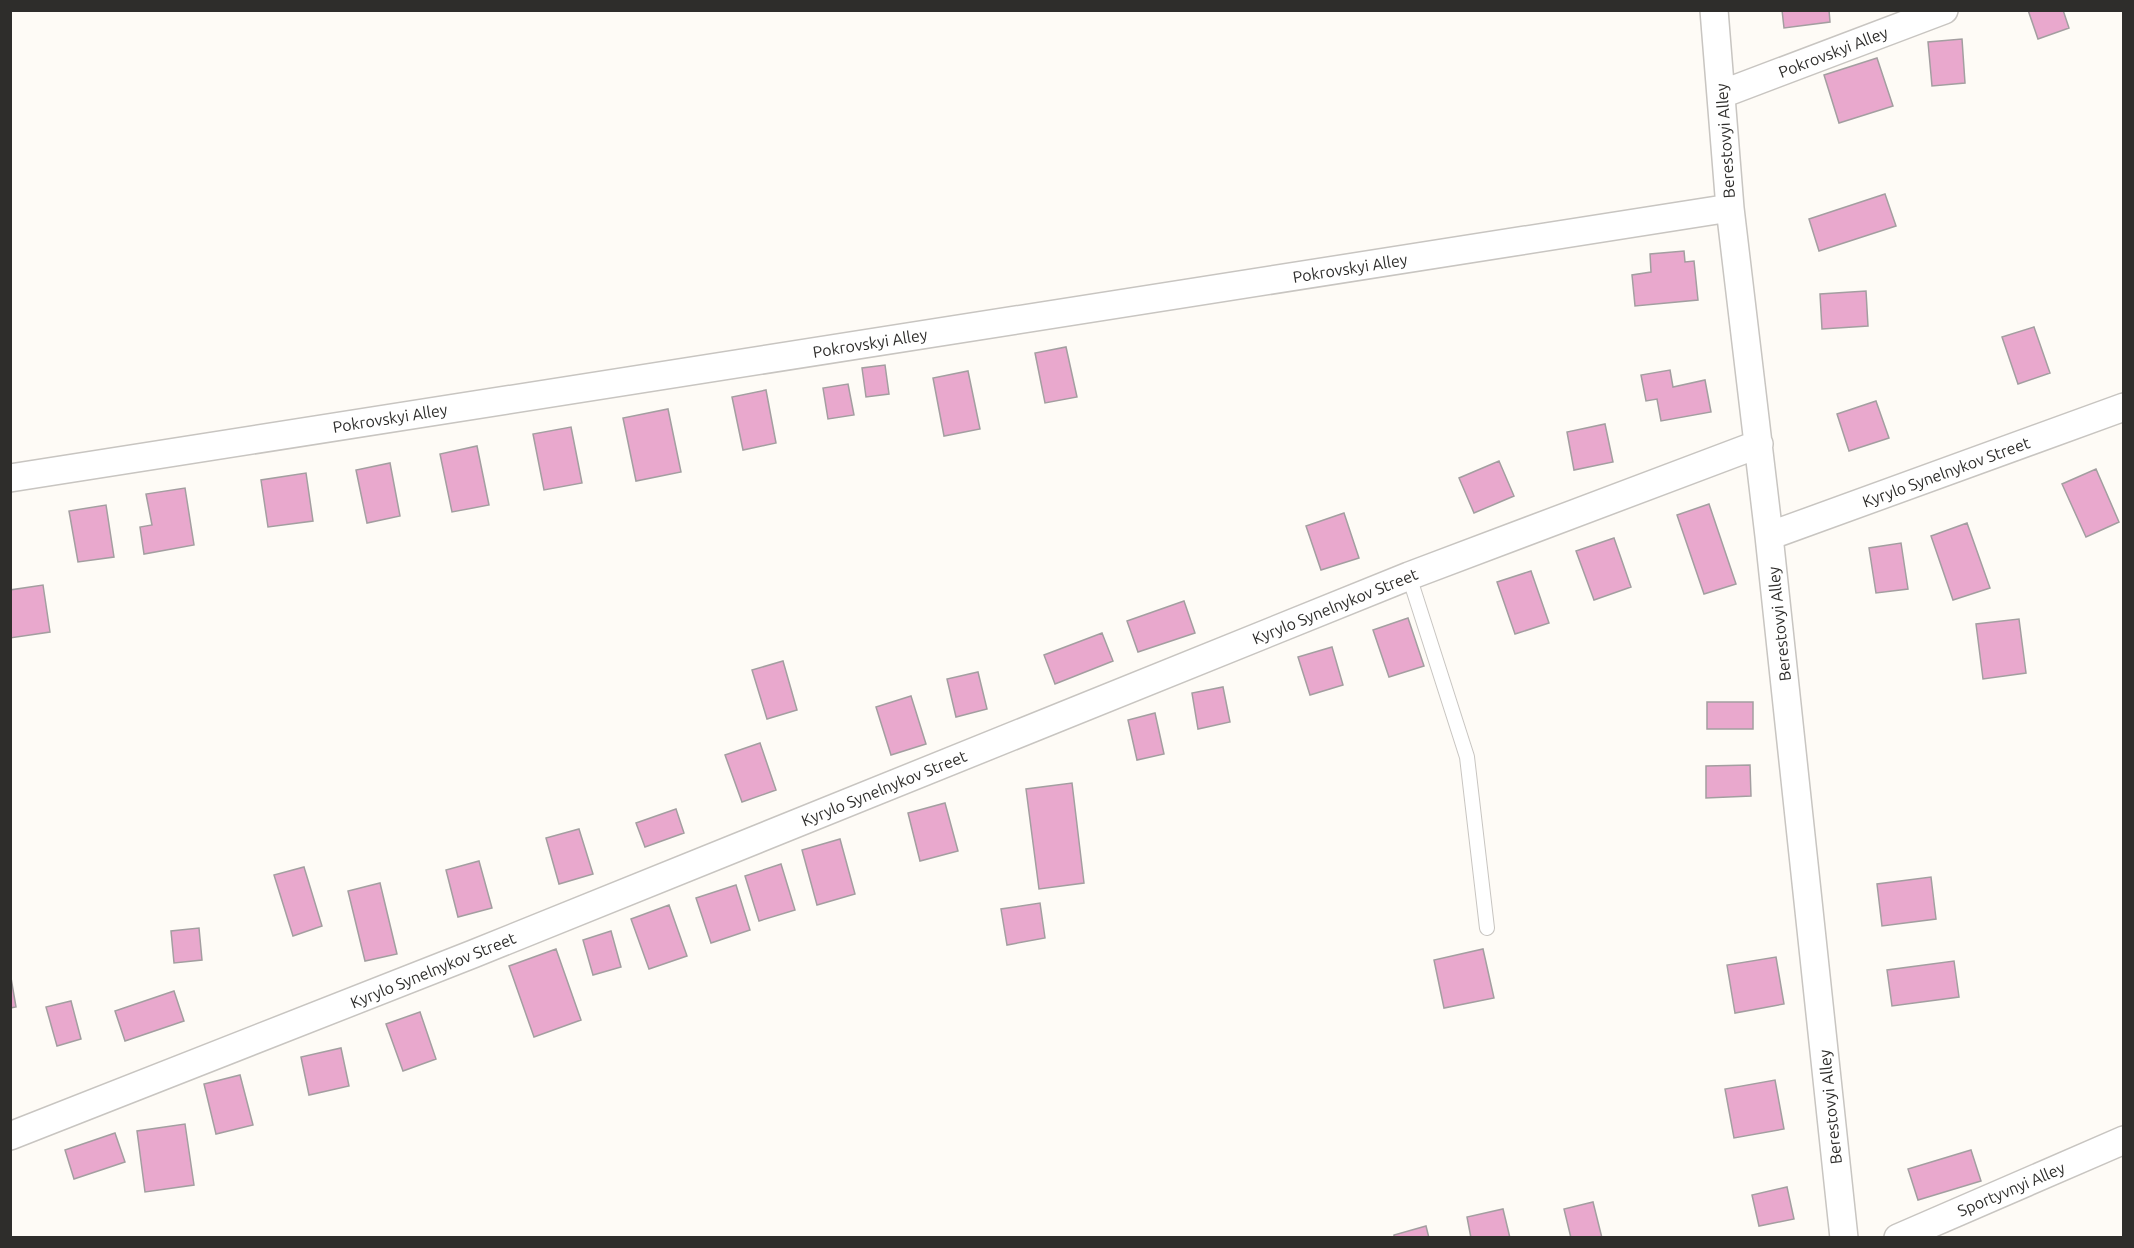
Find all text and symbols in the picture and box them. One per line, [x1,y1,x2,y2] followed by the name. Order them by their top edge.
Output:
[1776,23,1890,81] street label: Pokrovskyi Alley
[1712,83,1738,199] street label: Berestovyi Alley
[1291,250,1409,286] street label: Pokrovskyi Alley
[811,325,929,361] street label: Pokrovskyi Alley
[331,400,449,436] street label: Pokrovskyi Alley
[1860,433,2033,511] street label: Kyrylo Synelnykov Street
[1250,564,1421,647] street label: Kyrylo Synelnykov Street
[1764,566,1794,682] street label: Berestovyi Alley
[799,746,970,829] street label: Kyrylo Synelnykov Street
[348,928,519,1011] street label: Kyrylo Synelnykov Street
[1815,1049,1845,1165] street label: Berestovyi Alley
[1955,1158,2068,1220] street label: Sportyvnyi Alley

